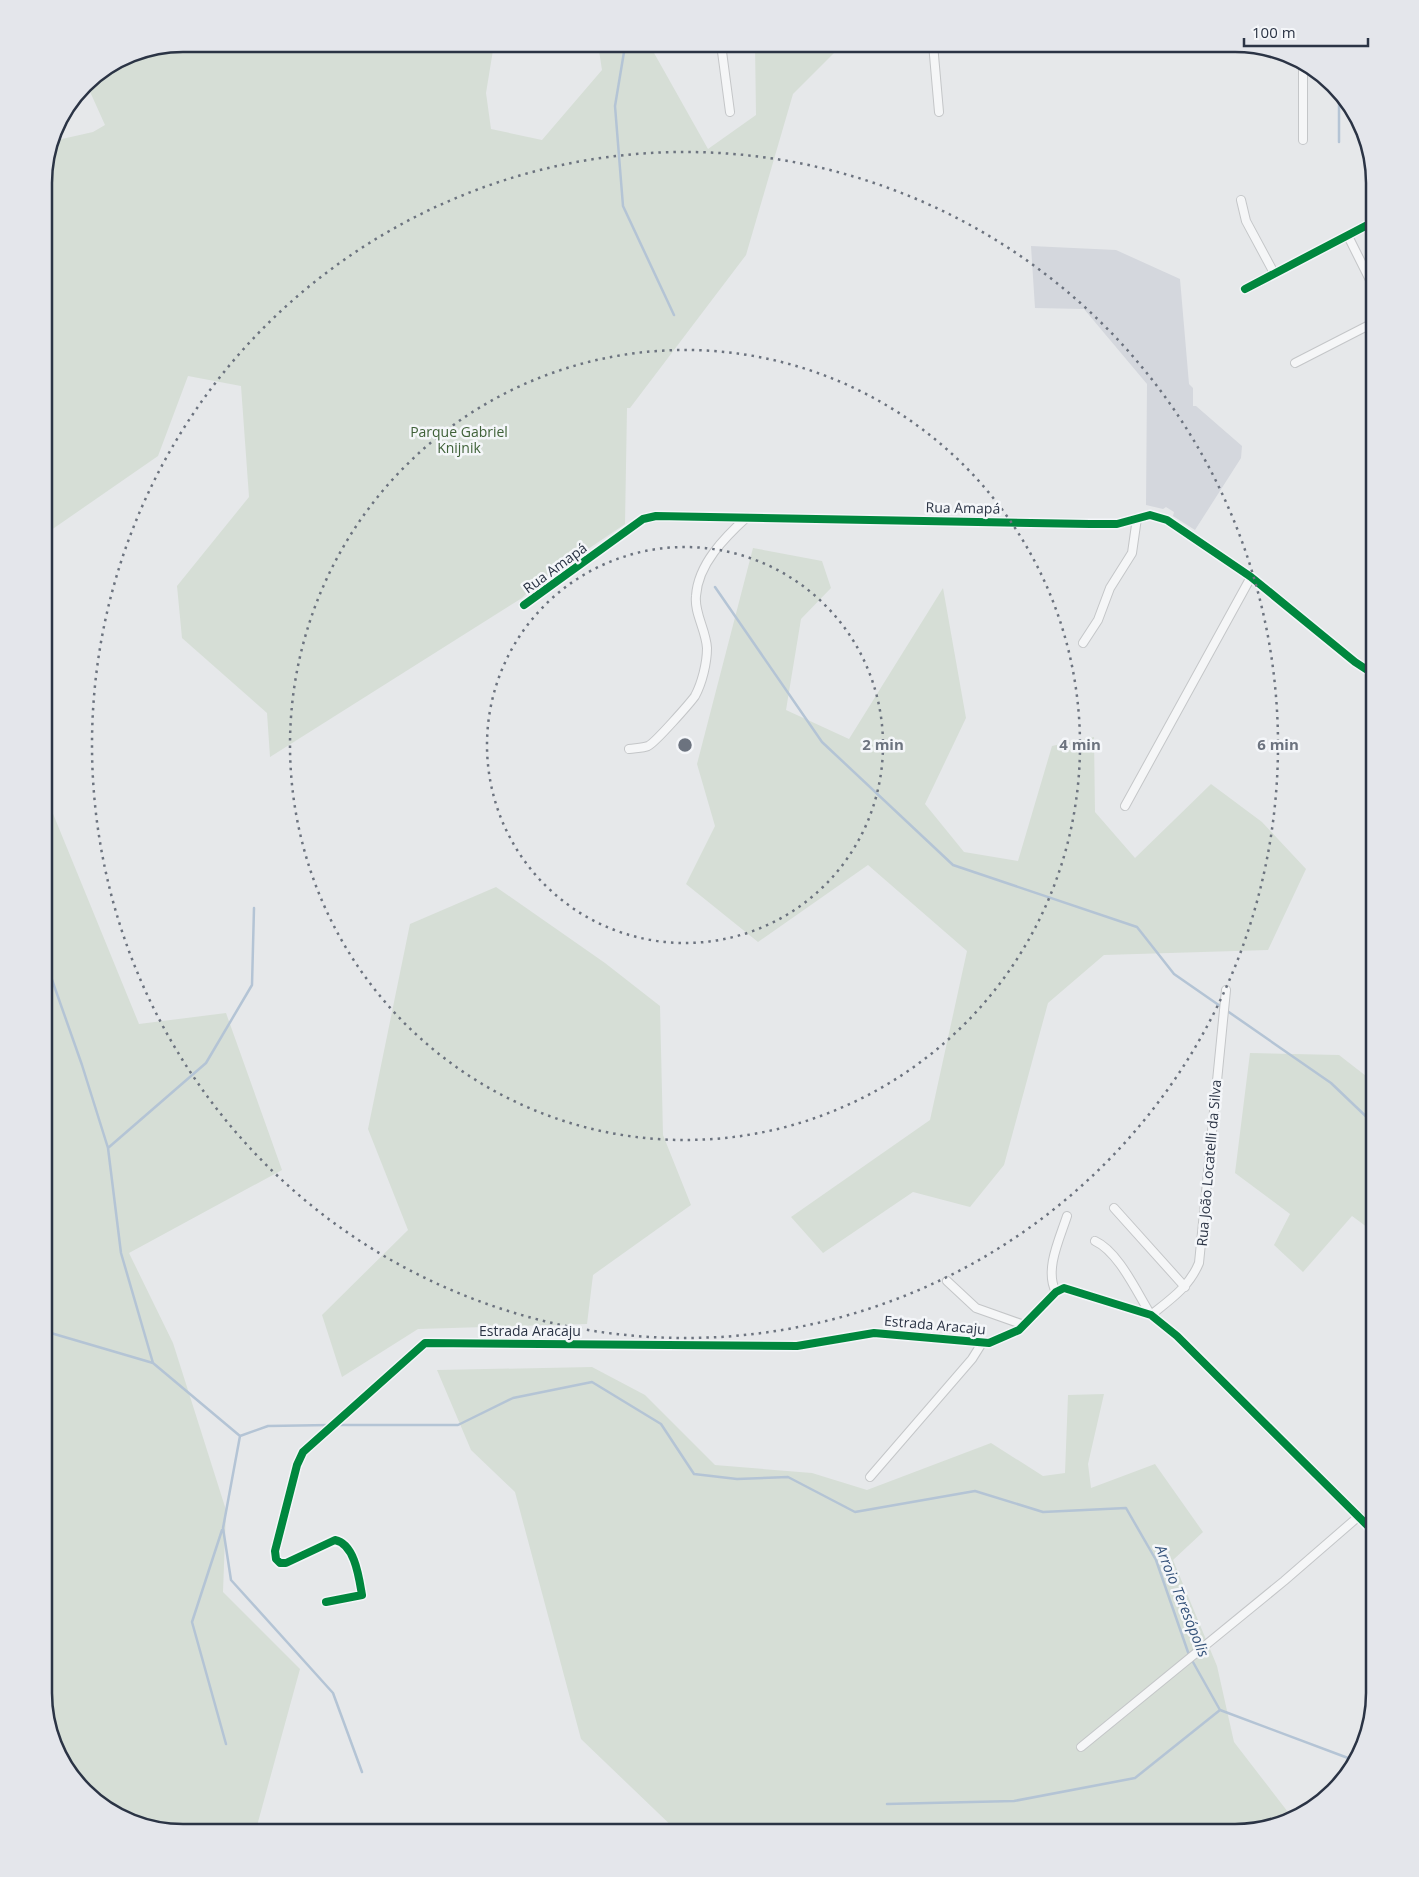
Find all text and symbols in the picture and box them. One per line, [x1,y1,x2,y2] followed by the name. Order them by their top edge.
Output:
[1244,15,1368,47] scale bar
[1252,22,1296,42] text: 100 m
[410,422,508,457] park label: Parque Gabriel Knijnik
[926,497,1000,518] street label: Rua Amapá
[519,538,590,597] street label: Rua Amapá
[862,734,904,754] text: 2 min
[1059,734,1101,754] text: 4 min
[1257,734,1299,754] text: 6 min
[676,736,694,754] centre of rings
[1192,1079,1225,1247] street label: Rua João Locatelli da Silva
[883,1311,987,1338] street label: Estrada Aracaju
[479,1321,581,1340] street label: Estrada Aracaju
[1151,1541,1215,1660] water label: Arroio Teresópolis

